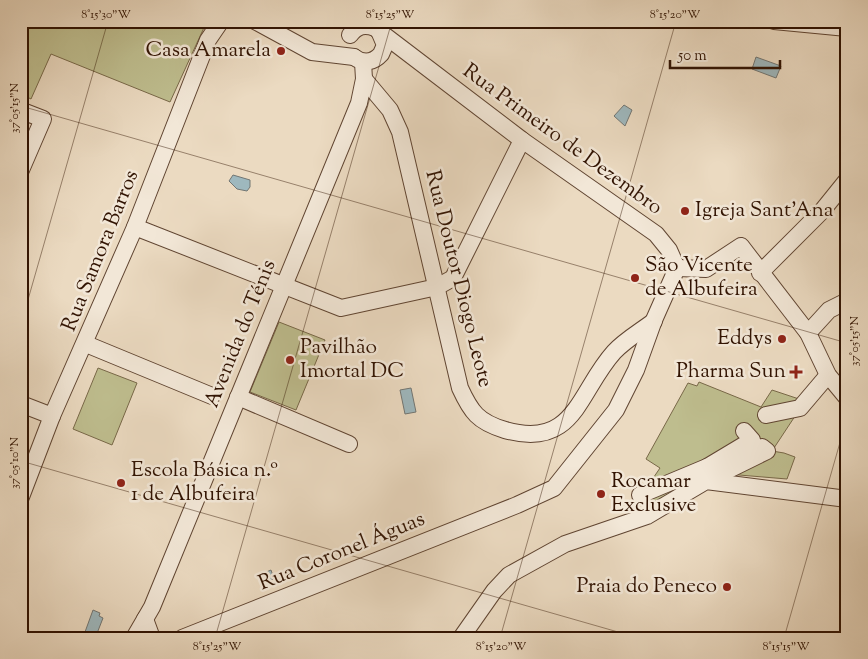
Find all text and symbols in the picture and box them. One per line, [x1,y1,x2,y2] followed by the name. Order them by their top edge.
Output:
[81,6,132,24] text: 8°15'30"W
[366,6,415,24] text: 8°15'25"W
[650,6,701,24] text: 8°15'20"W
[145,36,271,66] place label: Casa Amarela
[670,38,780,70] scale bar
[275,45,287,57] marker: Casa Amarela
[677,46,707,67] text: 50 m
[456,57,668,223] street label: Rua Primeiro de Dezembro
[6,82,24,133] text: 37°05'15"N
[55,166,147,336] street label: Rua Samora Barros
[416,167,500,391] street label: Rua Doutor Diogo Leote
[695,196,834,226] place label: Igreja Sant’Ana
[679,205,691,217] marker: Igreja Sant’Ana
[645,251,758,305] place label: São Vicente de Albufeira
[198,255,284,413] street label: Avenida do Ténis
[629,272,641,284] marker: São Vicente de Albufeira
[846,315,864,366] text: 37°05'15"N
[717,324,772,354] place label: Eddys
[300,333,404,387] place label: Pavilhão Imortal DC
[776,333,788,345] marker: Eddys
[284,354,296,366] marker: Pavilhão Imortal DC
[676,357,786,387] place label: Pharma Sun
[790,366,802,378] marker: Pharma Sun
[6,437,24,489] text: 37°05'10"N
[131,456,278,510] place label: Escola Básica n.º 1 de Albufeira
[611,467,696,521] place label: Rocamar Exclusive
[115,477,127,489] marker: Escola Básica n.º 1 de Albufeira
[595,488,607,500] marker: Rocamar Exclusive
[254,505,430,599] street label: Rua Coronel Águas
[576,572,717,602] place label: Praia do Peneco
[721,581,733,593] marker: Praia do Peneco
[193,638,242,656] text: 8°15'25"W
[476,638,527,656] text: 8°15'20"W
[762,638,810,656] text: 8°15'15"W

